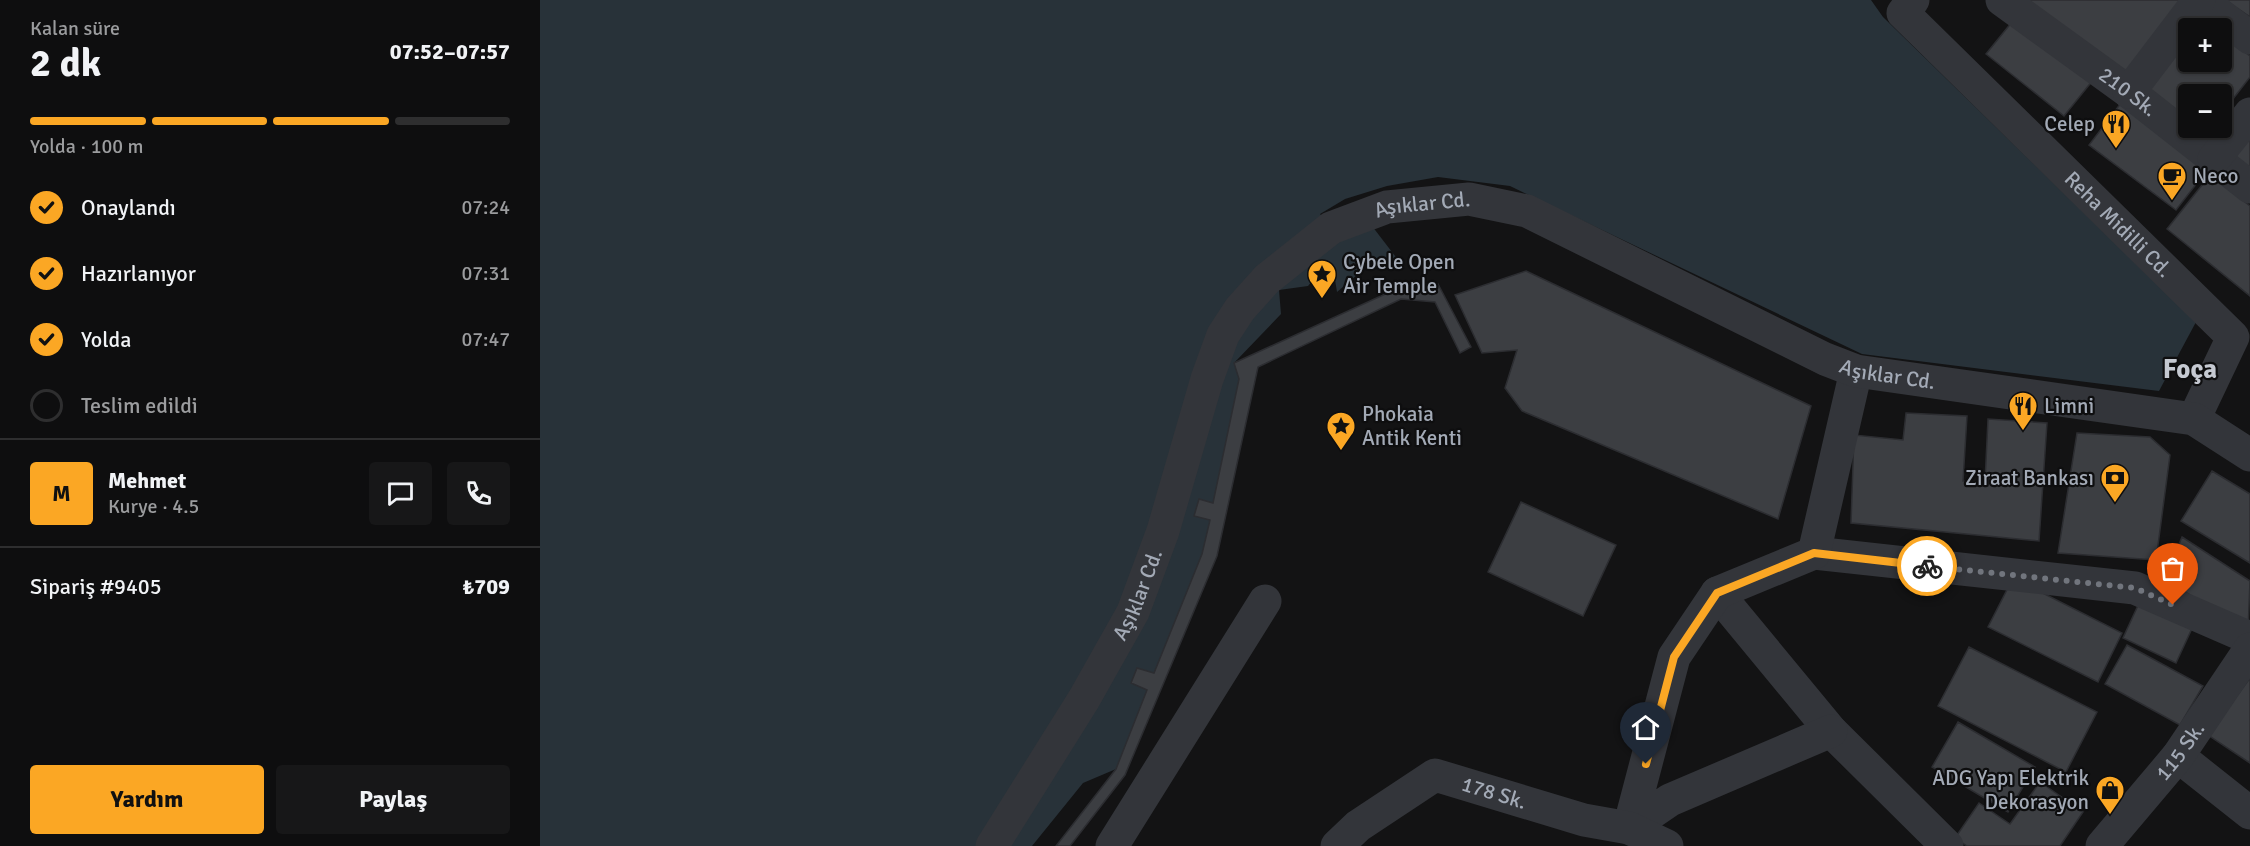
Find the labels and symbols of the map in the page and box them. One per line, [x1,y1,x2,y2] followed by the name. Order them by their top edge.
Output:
[2094,62,2162,122] street label: 210 Sk.
[2100,108,2132,150] restaurant icon: Celep
[2044,111,2095,137] place label: Celep
[2156,160,2188,202] cafe icon: Neco
[2193,163,2238,189] place label: Neco
[2059,166,2177,283] street label: Reha Midilli Cd.
[1370,186,1471,224] street label: Aşıklar Cd.
[1343,249,1455,299] place label: Cybele Open Air Temple
[1306,258,1338,300] place icon: Cybele Open Air Temple
[1836,353,1937,395] street label: Aşıklar Cd.
[2163,353,2217,386] district label: Foça
[2007,390,2039,432] restaurant icon: Limni
[2044,393,2094,419] place label: Limni
[1362,401,1462,451] place label: Phokaia Antik Kenti
[1325,410,1357,452] place icon: Phokaia Antik Kenti
[2099,462,2131,504] bank icon: Ziraat Bankası
[1965,465,2094,491] place label: Ziraat Bankası
[1897,536,1957,596] courier
[2147,543,2198,605] pin
[1107,546,1168,645] street label: Aşıklar Cd.
[1620,702,1671,764] pin
[2150,717,2210,786] street label: 115 Sk.
[1932,765,2089,815] place label: ADG Yapı Elektrik Dekorasyon
[1458,771,1530,815] street label: 178 Sk.
[2094,774,2126,816] shop icon: ADG Yapı Elektrik Dekorasyon

